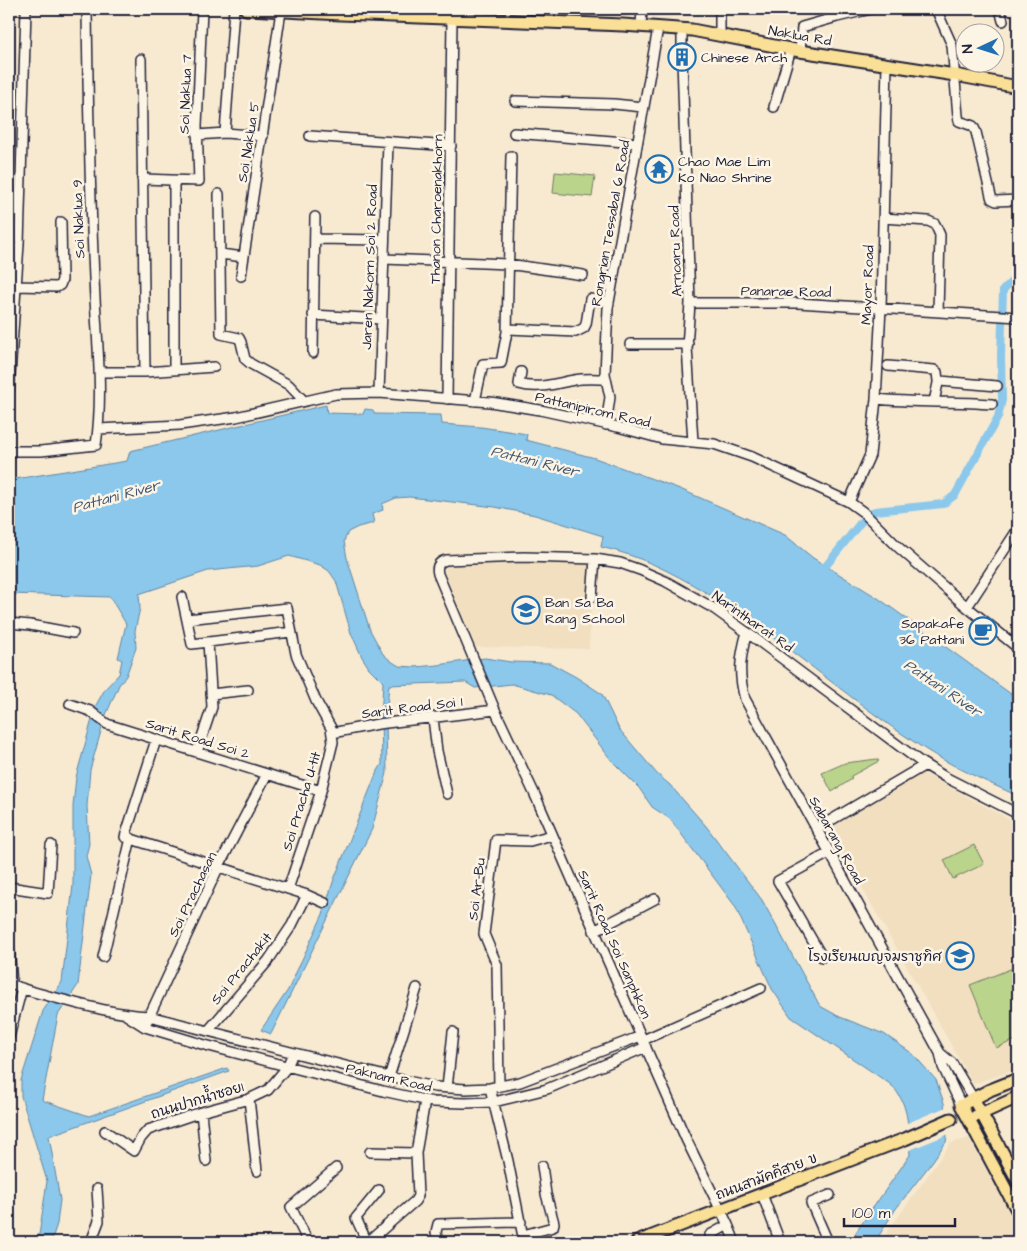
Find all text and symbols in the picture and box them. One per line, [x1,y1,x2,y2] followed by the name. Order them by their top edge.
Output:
[767,21,833,51] street label: Naklua Rd
[954,22,1004,72] north arrow
[667,42,697,72] building icon: Chinese Arch
[958,44,978,54] text: N
[701,48,787,68] place label: Chinese Arch
[175,53,197,134] street label: Soi Naklua 7
[233,100,265,184] street label: Soi Naklua 5
[426,134,448,284] street label: Thanon Charoenakhorn
[587,138,635,308] street label: Rongrian Tessabal 6 Road
[678,152,772,188] place label: Chao Mae Lim Ko Niao Shrine
[644,154,674,184] temple icon: Chao Mae Lim Ko Niao Shrine
[68,179,90,259] street label: Soi Naklua 9
[357,184,383,350] street label: Jaren Nakorn Soi 2 Road
[664,205,688,297] street label: Arnoaru Road
[857,245,879,325] street label: Mayor Road
[741,281,831,303] street label: Panarae Road
[533,387,652,433] street label: Pattanipirom Road
[489,440,583,483] water label: Pattani River
[70,474,164,518] water label: Pattani River
[707,586,797,657] street label: Narintharat Rd
[545,593,625,629] place label: Ban Sa Ba Rang School
[511,595,541,625] school or university icon: Ban Sa Ba Rang School
[899,614,964,650] place label: Sapakafe 36 Pattani
[968,616,998,646] cafe icon: Sapakafe 36 Pattani
[900,655,987,723] water label: Pattani River
[361,692,464,724] street label: Sarit Road Soi 1
[143,714,252,764] street label: Sarit Road Soi 2
[277,749,327,853] street label: Soi Pracha U-tit
[804,793,869,888] street label: Sabarang Road
[164,849,222,940] street label: Soi Prachasan
[463,857,491,921] street label: Soi Ar-Bu
[572,867,656,1022] street label: Sarit Road Soi Sanphkon
[206,928,277,1009] street label: Soi Prachakit
[945,941,975,971] school or university icon: โรงเรียนเบญจมราชูทิศ
[808,947,942,967] place label: โรงเรียนเบญจมราชูทิศ
[344,1058,434,1098] street label: Paknam Road
[147,1074,246,1125] street label: ถนนปากนำ้ซอย1
[713,1148,820,1205] street label: ถนนสามัคคีสาย ข
[844,1196,956,1228] scale bar
[852,1203,891,1224] text: 100 m

